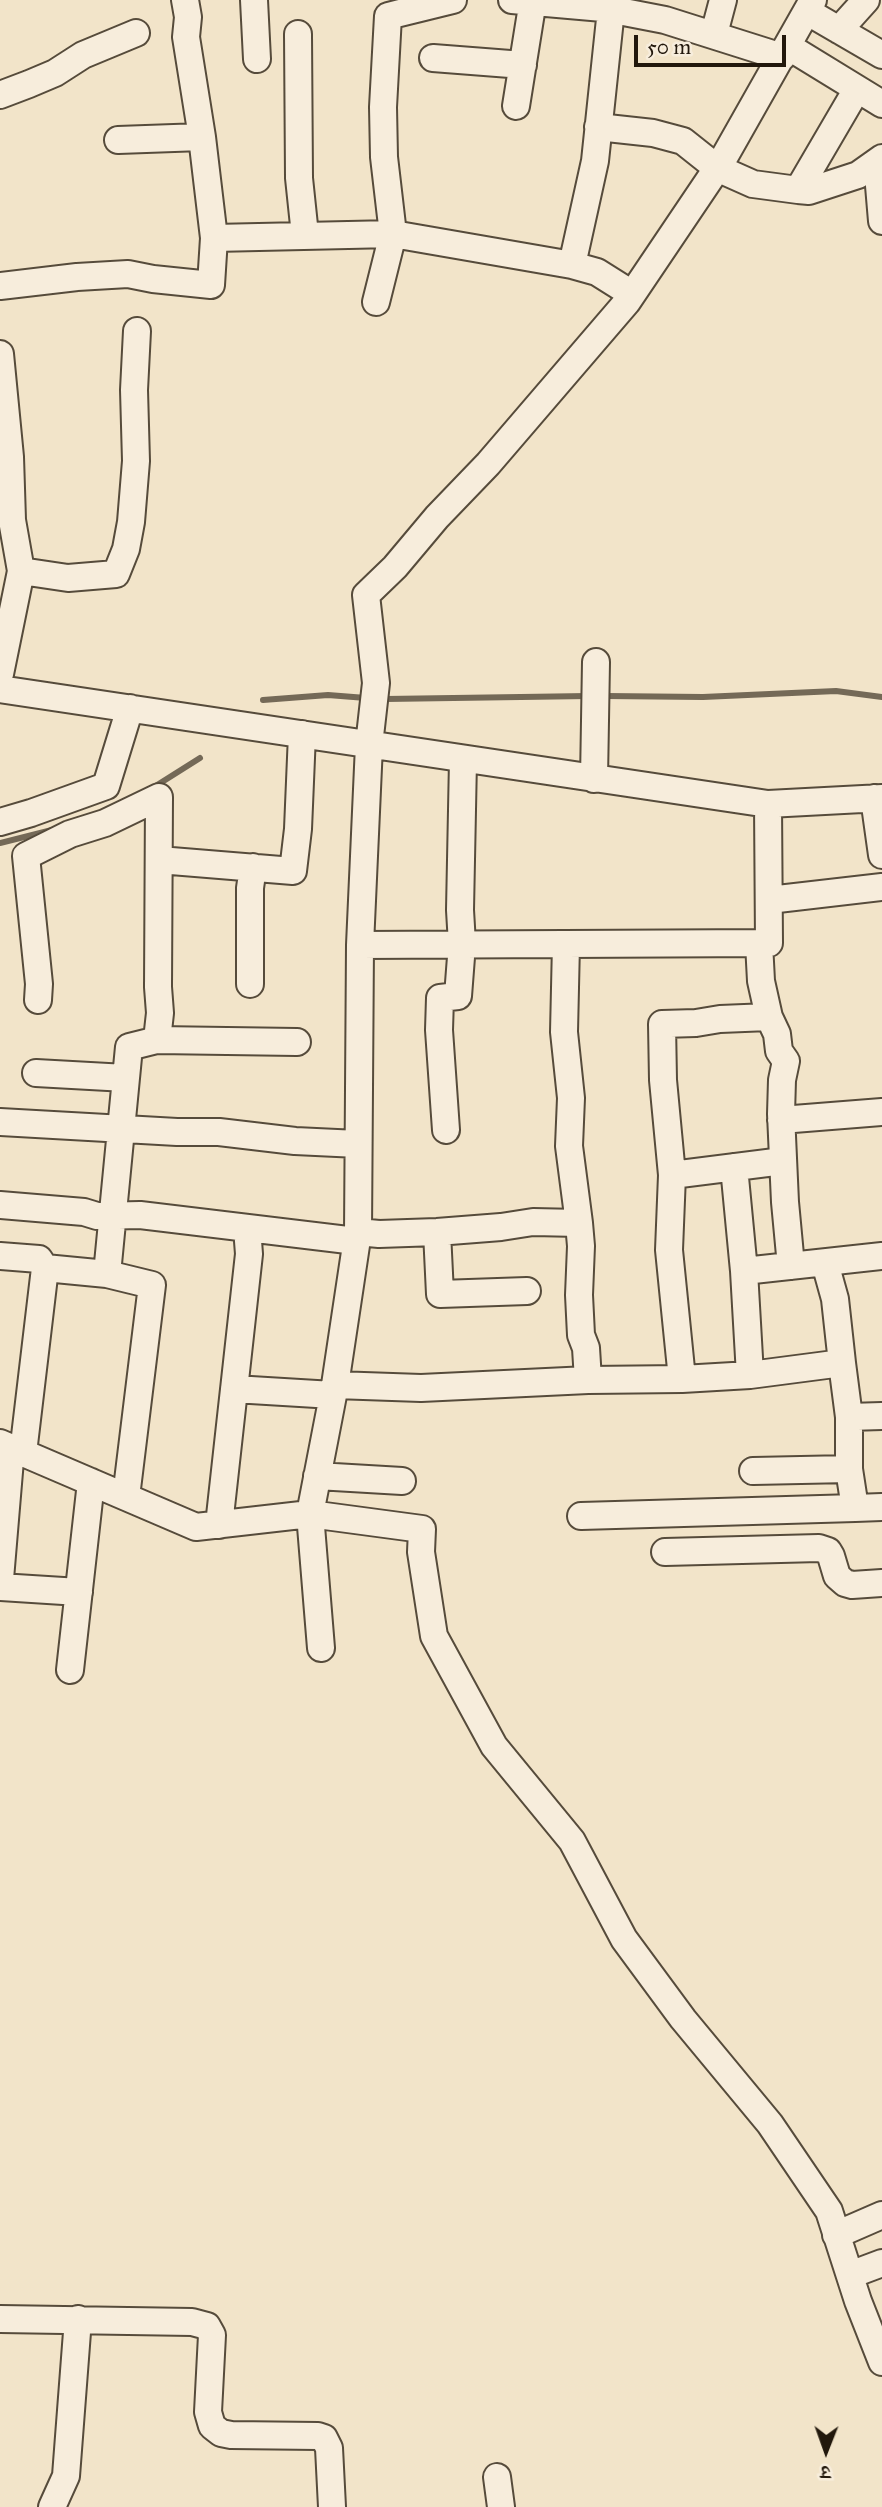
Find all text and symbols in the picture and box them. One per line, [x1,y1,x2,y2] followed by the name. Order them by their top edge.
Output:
[637,21,789,65] scale bar
[647,34,691,60] text: 50 m
[791,2416,861,2486] north arrow
[821,2461,831,2484] text: उ

